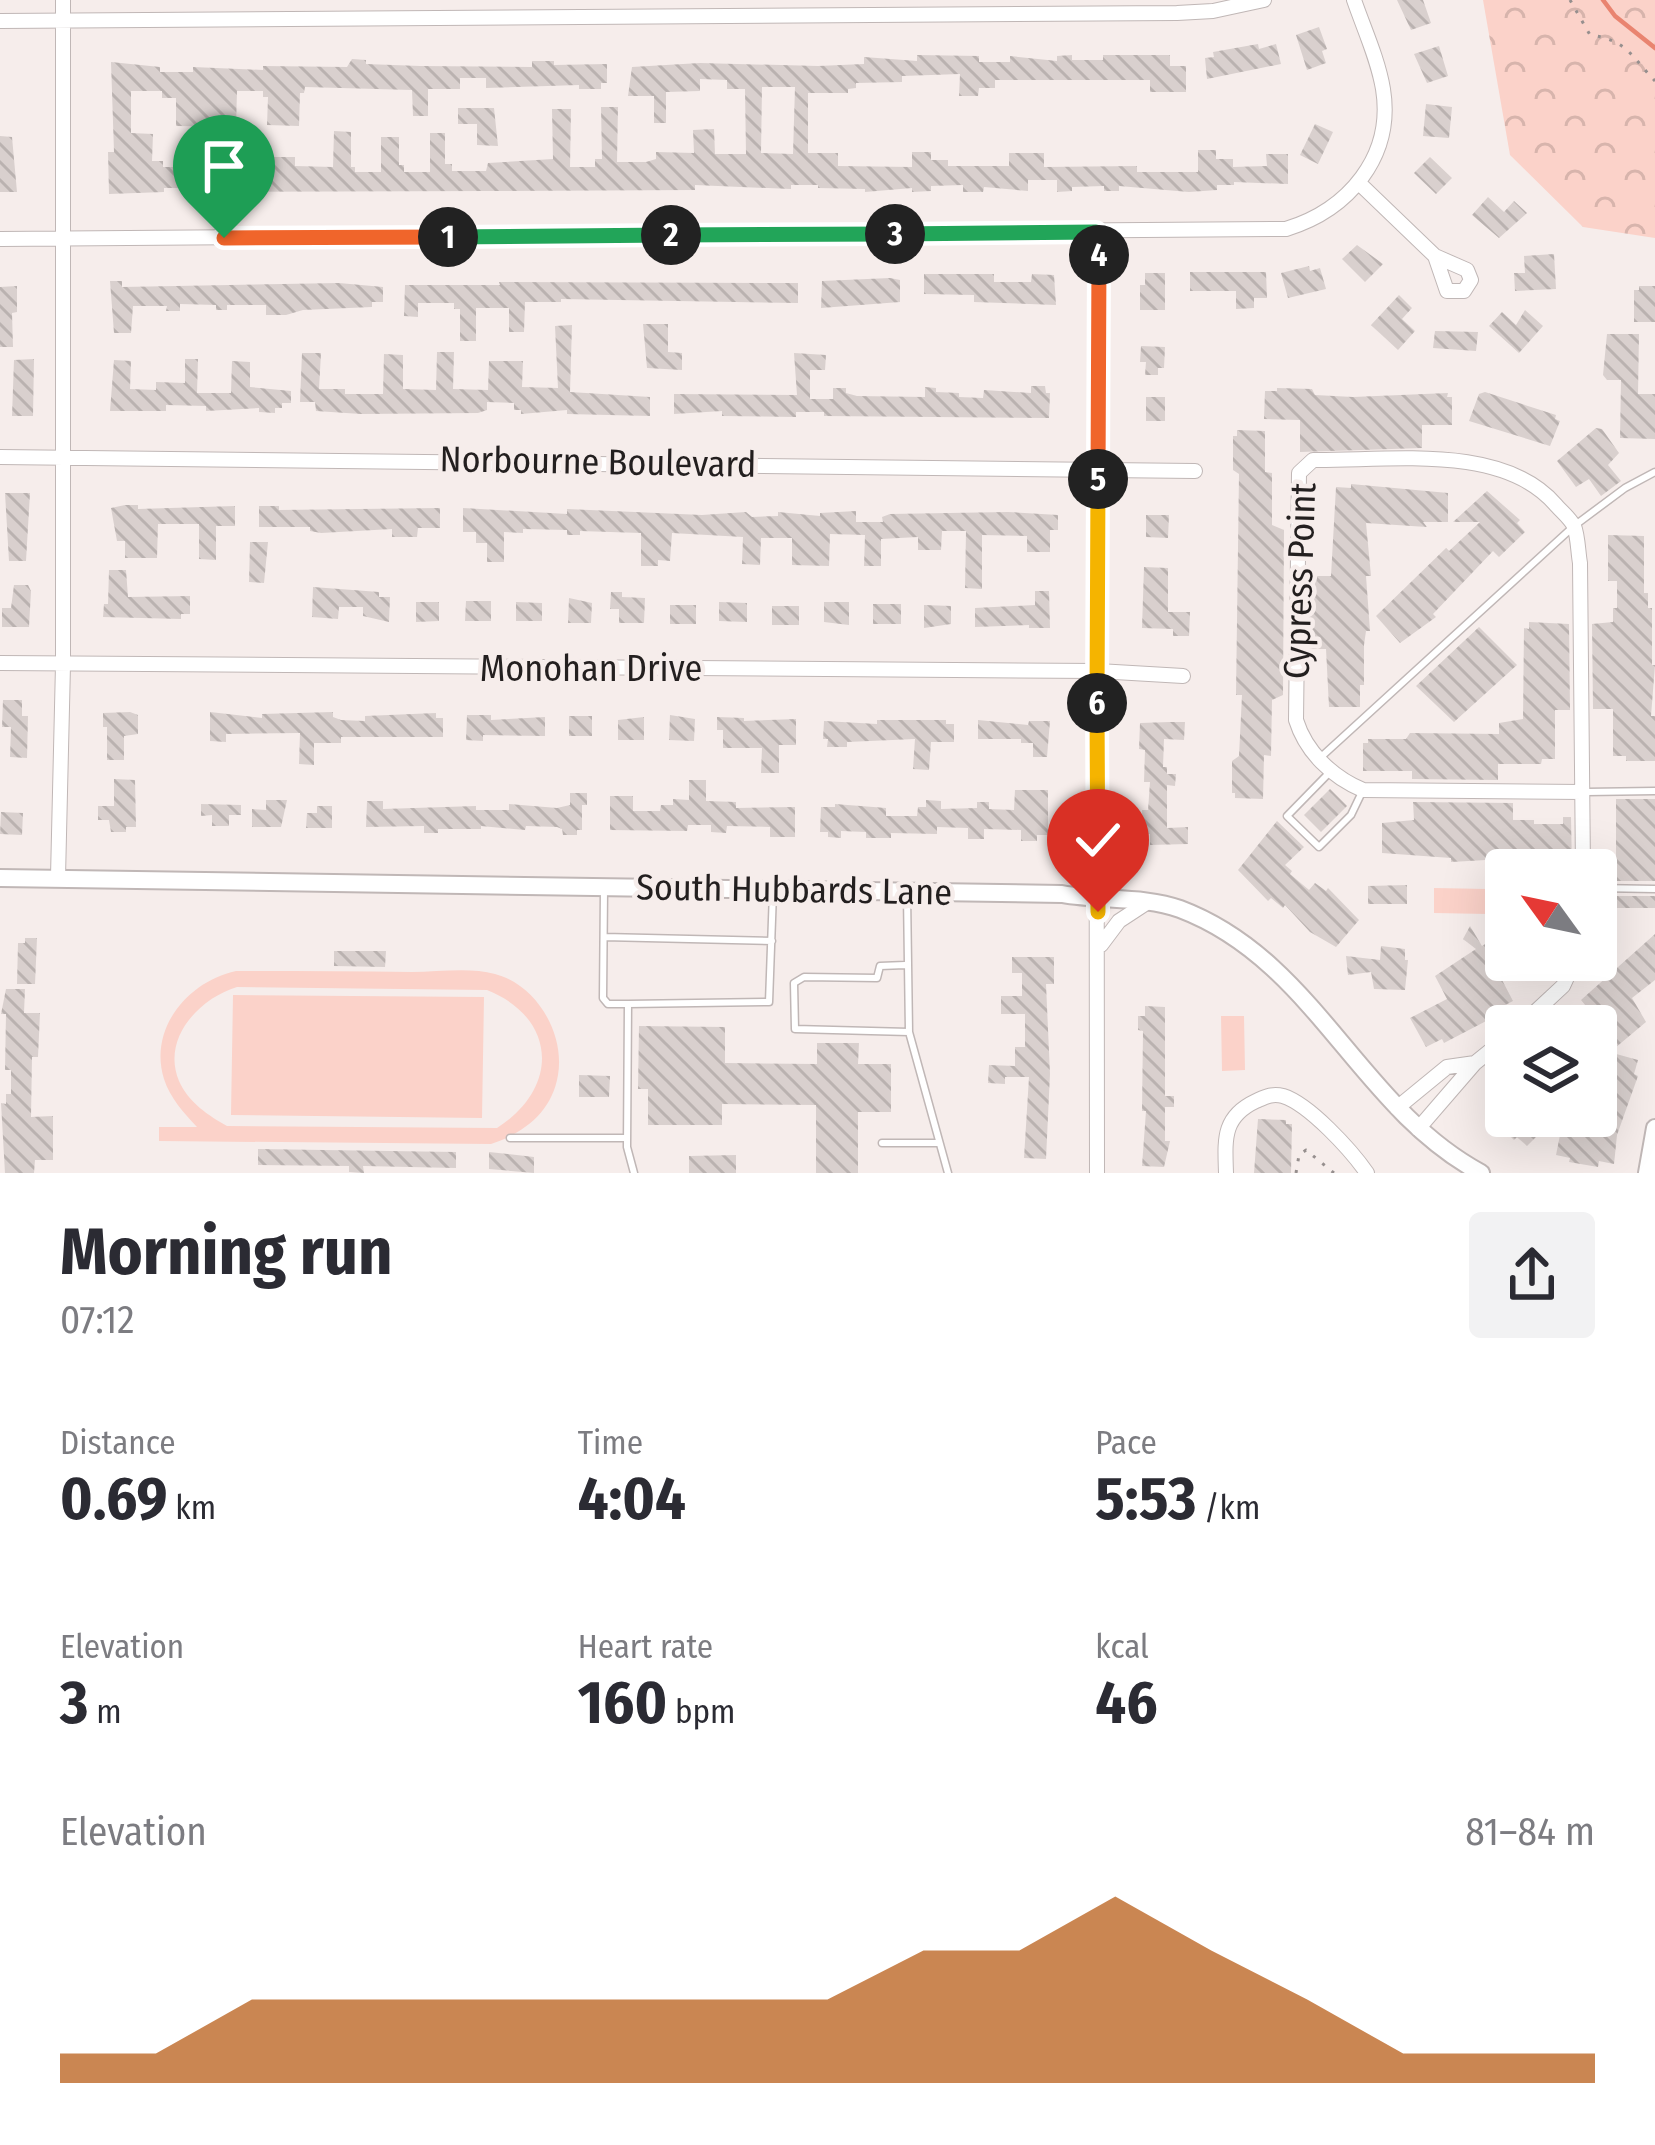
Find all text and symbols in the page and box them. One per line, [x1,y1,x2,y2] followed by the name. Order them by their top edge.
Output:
[173,115,275,238] pin
[191,133,257,199] icon: arrive
[865,204,925,264] pin: 3
[641,205,701,265] pin: 2
[418,207,478,267] pin: 1
[887,214,903,254] text: 3
[663,215,679,255] text: 2
[441,217,455,257] text: 1
[1069,225,1129,285] pin: 4
[1091,235,1107,275] text: 4
[439,437,757,487] street label: Norbourne Boulevard
[1068,449,1128,509] pin: 5
[1090,459,1106,499] text: 5
[1275,482,1325,680] street label: Cypress Point
[480,647,702,691] street label: Monohan Drive
[1067,673,1127,733] pin: 6
[1088,683,1106,723] text: 6
[1047,789,1149,912] pin
[1065,807,1131,873] icon: check
[1485,849,1617,981] north arrow
[1485,849,1617,1137] map controls
[636,865,952,915] street label: South Hubbards Lane
[1485,1005,1617,1137] button: layers
[60,1212,393,1291] text: Morning run
[1469,1212,1595,1338] button: share
[60,1297,135,1343] text: 07:12
[60,1423,176,1463] text: Distance
[578,1423,643,1463] text: Time
[1095,1423,1157,1463] text: Pace
[60,1463,168,1535] text: 0.69
[578,1463,686,1535] text: 4:04
[1095,1463,1196,1535] text: 5:53
[168,1488,216,1528] text: km
[1196,1488,1260,1528] text: /km
[60,1627,184,1667] text: Elevation
[578,1627,713,1667] text: Heart rate
[1095,1627,1149,1667] text: kcal
[60,1667,88,1739] text: 3
[578,1667,667,1739] text: 160
[1095,1667,1158,1739] text: 46
[88,1692,122,1732] text: m
[667,1692,735,1732] text: bpm
[60,1809,207,1855] text: Elevation
[1465,1809,1595,1855] text: 81–84 m

